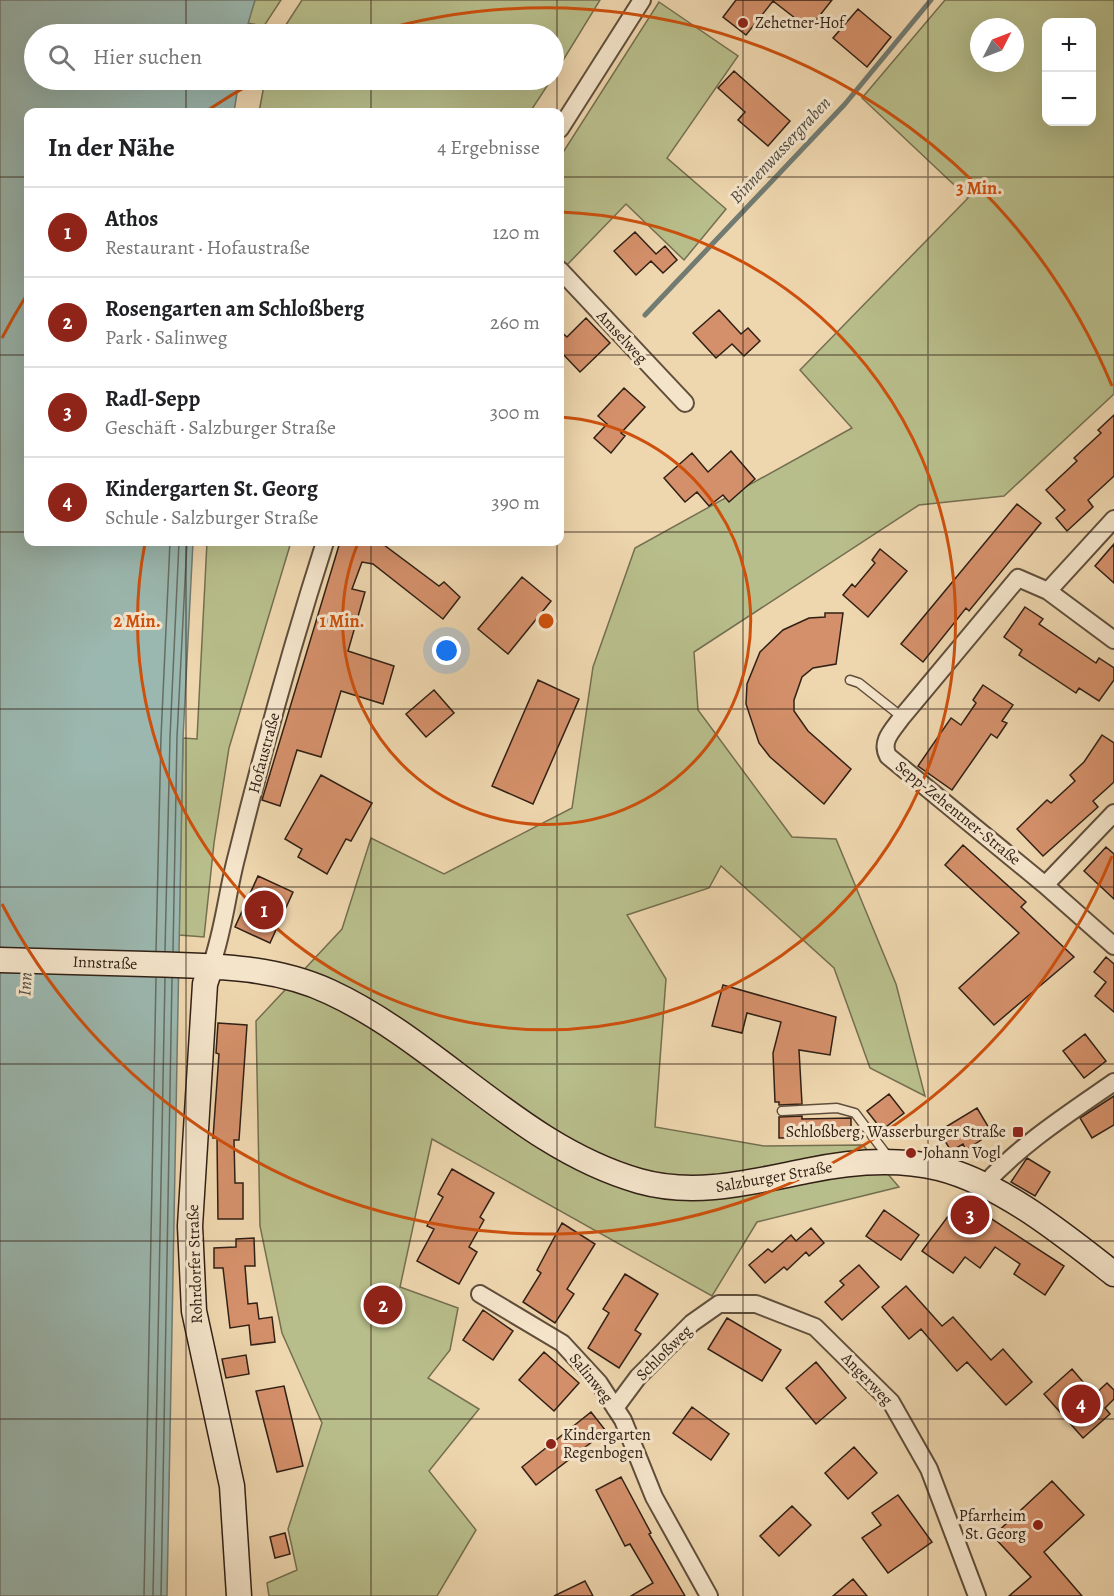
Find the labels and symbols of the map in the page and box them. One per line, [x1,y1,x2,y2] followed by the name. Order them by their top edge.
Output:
[755,12,847,34] place label: Zehetner-Hof
[736,16,750,30] marker: Zehetner-Hof
[970,18,1024,72] north arrow
[724,91,836,209] water label: Binnenwassergraben
[956,176,1002,200] text: 3 Min.
[591,305,653,369] street label: Amselweg
[113,609,161,633] text: 2 Min.
[320,609,364,633] text: 1 Min.
[536,611,556,631] centre of rings
[432,636,461,665] your location
[243,710,285,796] street label: Hofaustraße
[891,755,1025,871] street label: Sepp-Zehentner-Straße
[244,888,284,932] pin: 1
[72,951,138,975] street label: Innstraße
[12,971,38,997] water label: Inn
[786,1121,1006,1143] place label: Schloßberg, Wasserburger Straße
[1011,1125,1025,1139] marker: Schloßberg, Wasserburger Straße
[923,1142,1001,1164] place label: Johann Vogl
[904,1146,918,1160] marker: Johann Vogl
[714,1156,834,1198] street label: Salzburger Straße
[950,1192,990,1238] pin: 3
[182,1204,208,1324] street label: Rohrdorfer Straße
[364,1282,403,1328] pin: 2
[631,1320,697,1386] street label: Schloßweg
[836,1347,898,1410] street label: Angerweg
[564,1348,618,1408] street label: Salinweg
[1062,1382,1100,1426] pin: 4
[563,1424,651,1464] place label: Kindergarten Regenbogen
[544,1437,558,1451] marker: Kindergarten Regenbogen
[959,1505,1026,1545] place label: Pfarrheim St. Georg
[1031,1518,1045,1532] marker: Pfarrheim St. Georg

